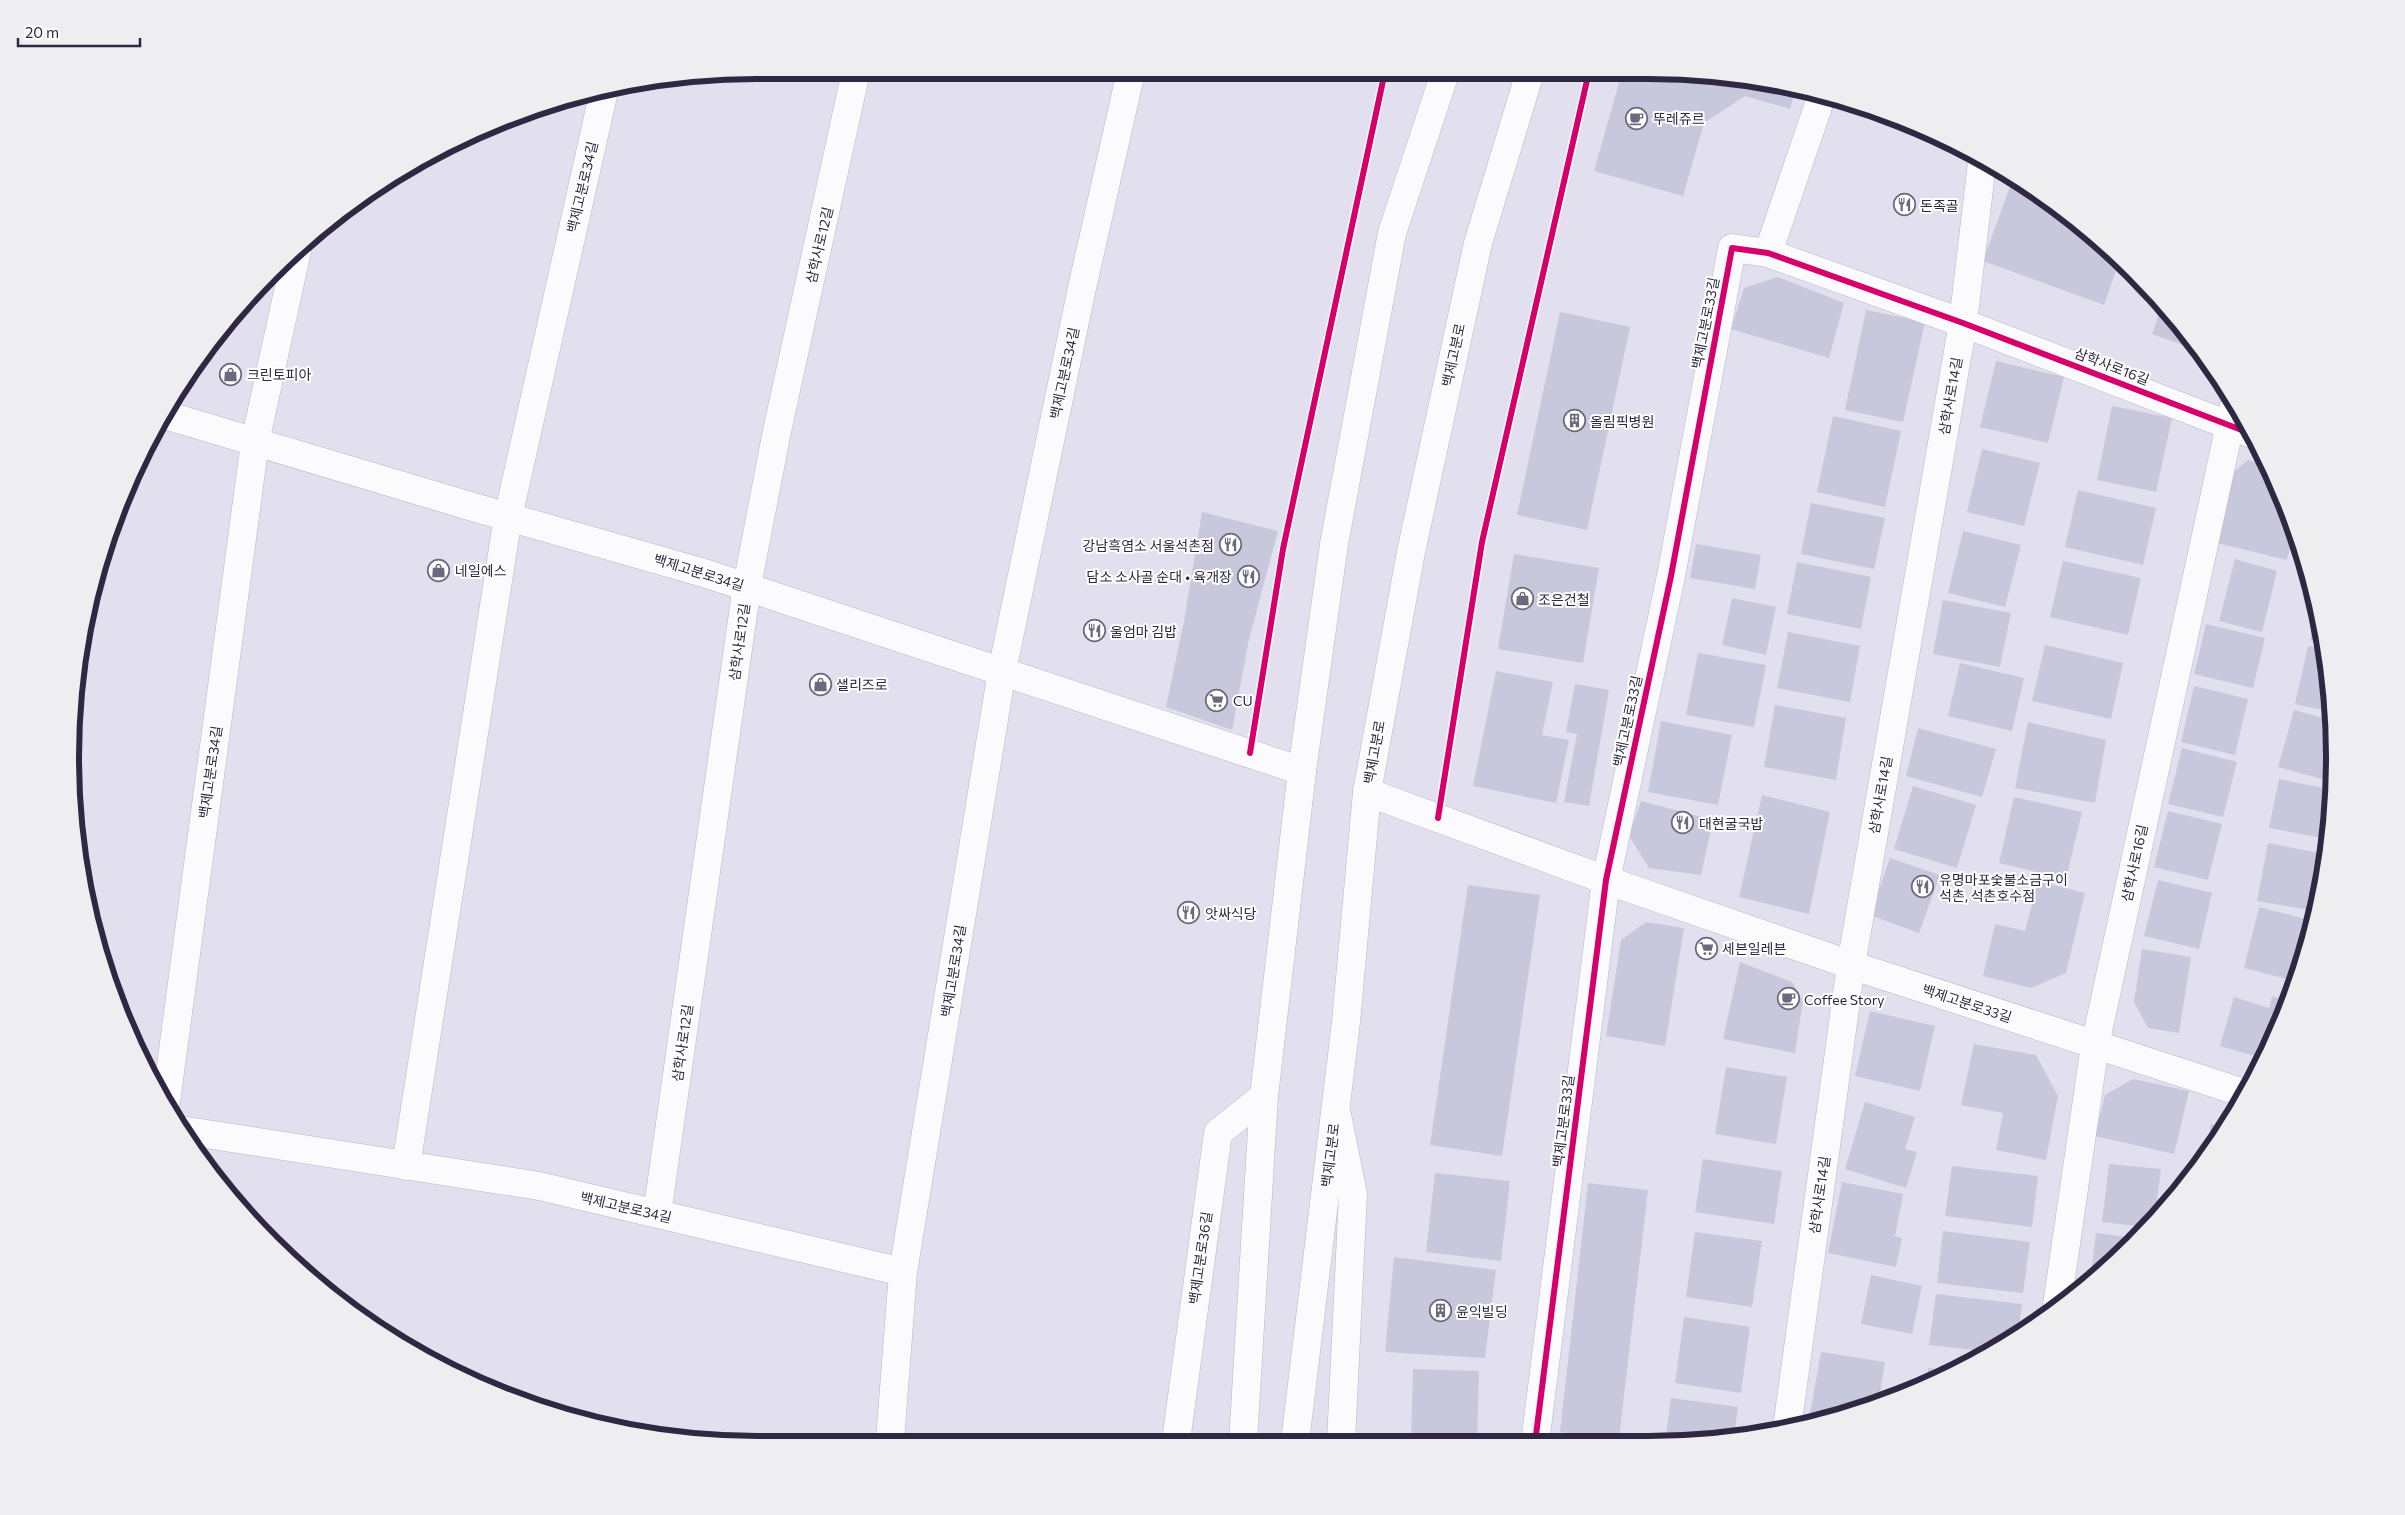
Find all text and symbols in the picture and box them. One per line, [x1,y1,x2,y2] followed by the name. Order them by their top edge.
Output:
[18,15,140,47] scale bar
[25,23,59,41] text: 20 m
[1625,106,1649,130] cafe icon: 뚜레쥬르
[1653,110,1705,127] place label: 뚜레쥬르
[563,139,601,235] street label: 백제고분로34길
[1892,193,1916,217] restaurant icon: 돈족골
[1920,197,1959,214] place label: 돈족골
[802,205,836,285] street label: 삼학사로12길
[1688,276,1722,370] street label: 백제고분로33길
[1438,322,1468,388] street label: 백제고분로
[1046,325,1082,421] street label: 백제고분로34길
[2072,344,2152,388] street label: 삼학사로16길
[1935,356,1965,436] street label: 삼학사로14길
[219,362,243,386] shop icon: 크린토피아
[247,366,312,383] place label: 크린토피아
[1562,409,1586,433] building icon: 올림픽병원
[1590,413,1654,430] place label: 올림픽병원
[1218,533,1242,557] restaurant icon: 강남흑염소 서울석촌점
[1083,537,1214,554] place label: 강남흑염소 서울석촌점
[652,550,746,594] street label: 백제고분로34길
[427,558,451,582] shop icon: 네일에스
[455,562,507,579] place label: 네일에스
[1236,564,1260,588] restaurant icon: 담소 소사골 순대 • 육개장
[1087,568,1232,585] place label: 담소 소사골 순대 • 육개장
[1510,587,1534,611] shop icon: 조은건철
[1538,591,1590,608] place label: 조은건철
[725,602,753,682] street label: 삼학사로12길
[1082,619,1106,643] restaurant icon: 울엄마 김밥
[1110,623,1177,640] place label: 울엄마 김밥
[808,672,832,696] shop icon: 샐리즈로
[1609,674,1645,768] street label: 백제고분로33길
[836,676,888,693] place label: 샐리즈로
[1205,688,1229,712] supermarket icon: CU
[1233,692,1253,709] place label: CU
[1360,719,1388,785] street label: 백제고분로
[195,724,225,820] street label: 백제고분로34길
[1865,755,1895,835] street label: 삼학사로14길
[1671,811,1695,835] restaurant icon: 대현굴국밥
[1699,815,1764,832] place label: 대현굴국밥
[2117,823,2151,903] street label: 삼학사로16길
[1939,871,2068,904] place label: 유명마포숯불소금구이 석촌, 석촌호수점
[1911,875,1935,899] restaurant icon: 유명마포숯불소금구이 석촌, 석촌호수점
[1177,901,1201,925] restaurant icon: 앗싸식당
[1205,905,1257,922] place label: 앗싸식당
[937,923,969,1019] street label: 백제고분로34길
[1694,936,1718,960] supermarket icon: 세븐일레븐
[1722,940,1787,957] place label: 세븐일레븐
[1920,981,2014,1025] street label: 백제고분로33길
[1776,987,1800,1011] cafe icon: Coffee Story
[1804,991,1885,1008] place label: Coffee Story
[668,1003,696,1083] street label: 삼학사로12길
[1549,1074,1577,1168] street label: 백제고분로33길
[1318,1122,1342,1188] street label: 백제고분로
[1805,1155,1833,1235] street label: 삼학사로14길
[578,1188,674,1226] street label: 백제고분로34길
[1185,1210,1215,1306] street label: 백제고분로36길
[1428,1299,1452,1323] building icon: 윤익빌딩
[1456,1303,1508,1320] place label: 윤익빌딩

